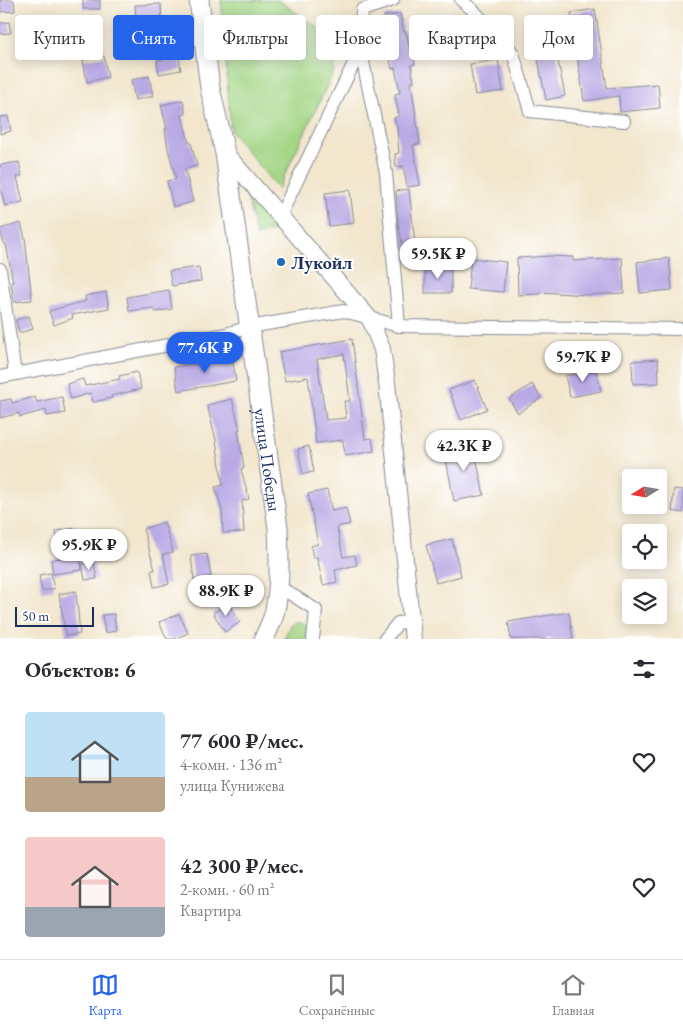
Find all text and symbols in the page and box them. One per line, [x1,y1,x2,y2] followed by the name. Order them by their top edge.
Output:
[15,15,103,60] chip: Купить
[113,15,194,60] chip: Снять
[204,15,306,60] chip: Фильтры
[316,15,399,60] chip: Новое
[409,15,514,60] chip: Квартира
[524,15,593,60] chip: Дом
[392,238,484,280] pin: 59.5K ₽
[410,243,466,264] text: 59.5K ₽
[291,251,352,274] place label: Лукойл
[275,256,287,268] marker: Лукойл
[159,332,251,374] pin: 77.6K ₽
[177,337,233,358] text: 77.6K ₽
[537,340,629,383] pin: 59.7K ₽
[555,346,611,367] text: 59.7K ₽
[250,406,287,513] street label: улица Победы
[418,430,510,472] pin: 42.3K ₽
[436,435,492,456] text: 42.3K ₽
[622,469,668,514] north arrow
[622,469,667,624] map controls
[622,524,667,569] button: locate
[43,528,135,571] pin: 95.9K ₽
[61,534,117,555] text: 95.9K ₽
[180,574,272,617] pin: 88.9K ₽
[622,579,667,624] button: layers
[198,580,254,601] text: 88.9K ₽
[15,604,94,627] scale bar
[22,607,49,625] text: 50 m
[630,655,658,683] icon: filters
[25,656,136,683] text: Объектов: 6
[180,727,304,754] text: 77 600 ₽/мес.
[65,732,125,792] icon: home
[630,748,658,776] icon: heart
[180,754,282,775] text: 4-комн. · 136 m²
[180,775,285,796] text: улица Кунижева
[180,852,304,879] text: 42 300 ₽/мес.
[65,857,125,917] icon: home
[630,873,658,901] icon: heart
[180,879,275,900] text: 2-комн. · 60 m²
[180,900,241,921] text: Квартира
[88,971,122,1019] tab: Карта
[299,971,375,1019] tab: Сохранённые
[552,971,595,1019] tab: Главная

